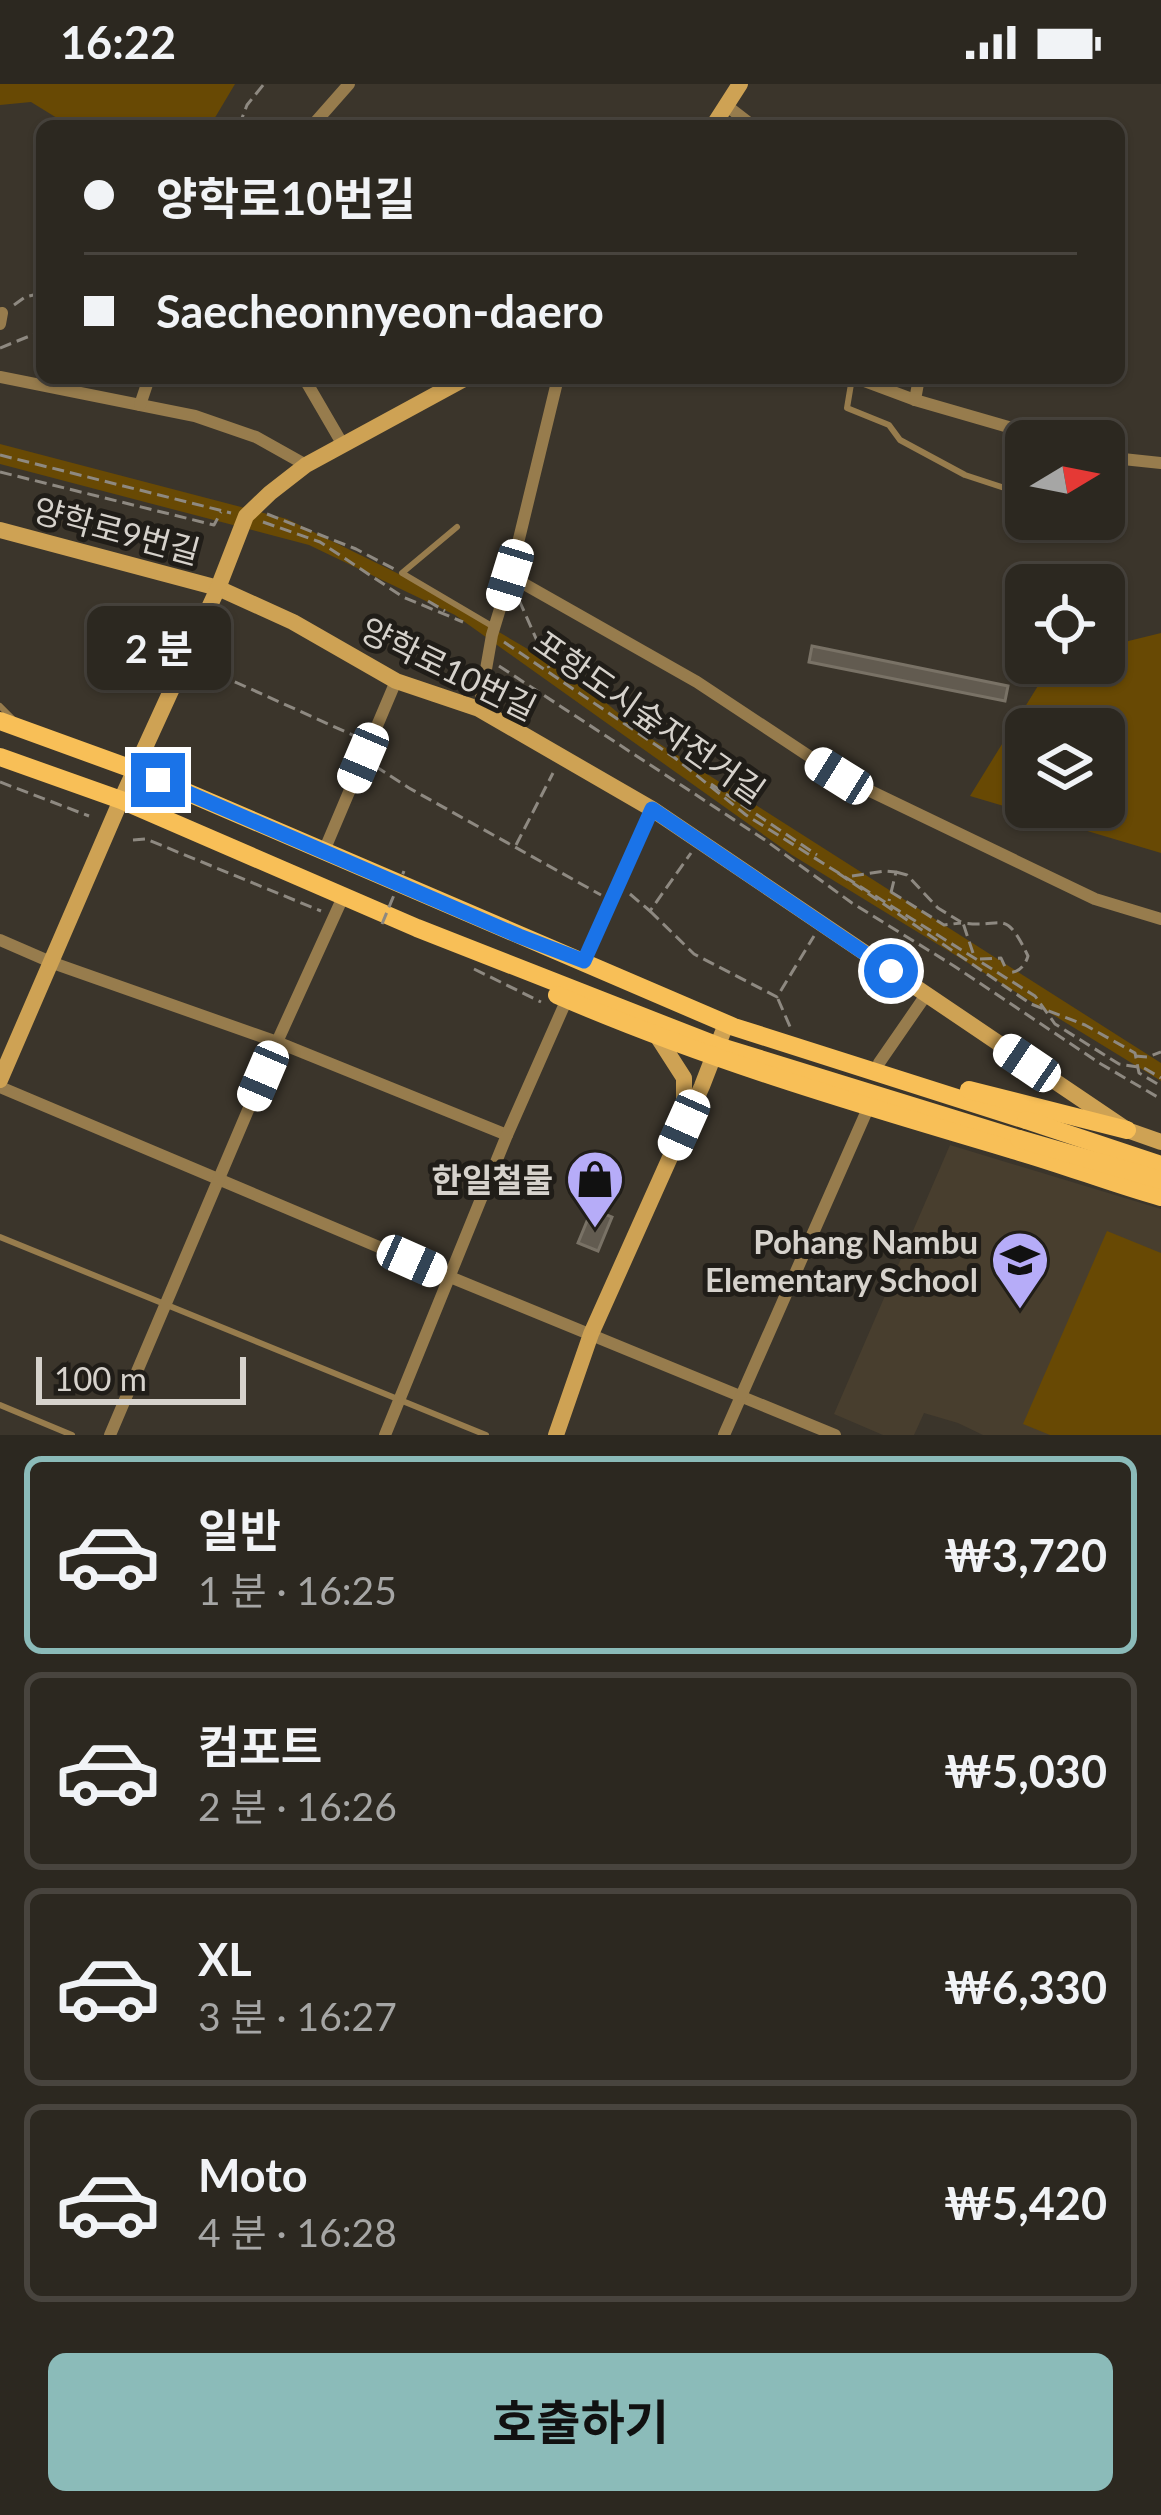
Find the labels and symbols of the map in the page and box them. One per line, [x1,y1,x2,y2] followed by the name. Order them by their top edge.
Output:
[1005,420,1125,540] north arrow
[29,489,205,571] street label: 양학로9번길
[482,535,538,615] car
[86,606,230,690] callout: 2 분
[355,608,543,728] street label: 양학로10번길
[527,621,773,811] street label: 포항도시숲자전거길
[332,718,394,798] car
[799,742,879,810] car
[131,753,185,807] route end
[864,944,918,998] route start
[987,1028,1067,1098] car
[232,1036,294,1116] car
[653,1085,715,1165] car
[564,1148,626,1230] shop icon: 한일철물
[432,1159,553,1199] place label: 한일철물
[705,1221,978,1299] place label: Pohang Nambu Elementary School
[989,1229,1051,1311] school or university icon: Pohang Nambu Elementary School
[372,1230,452,1292] car
[36,1351,246,1404] scale bar

